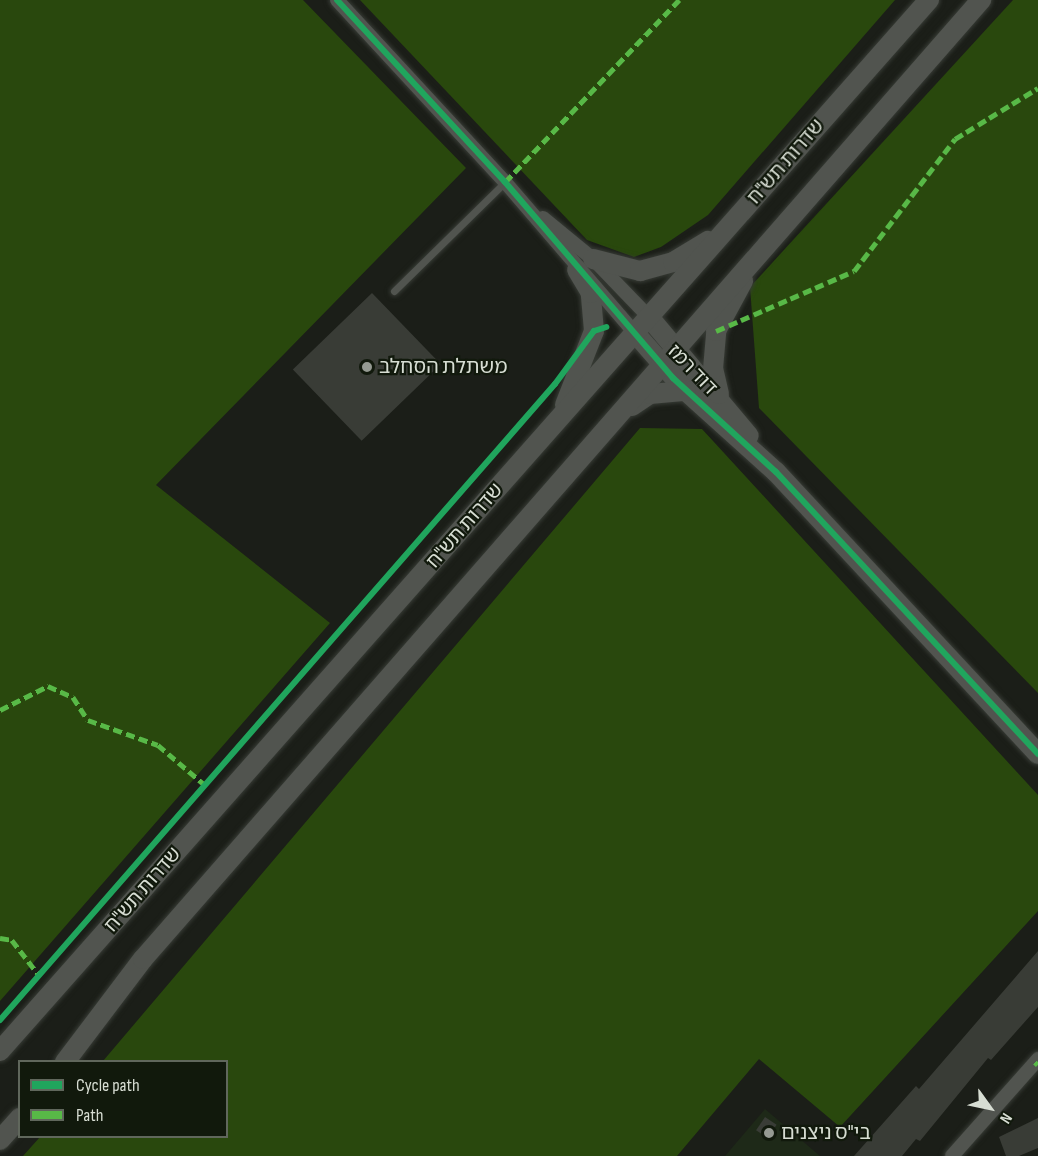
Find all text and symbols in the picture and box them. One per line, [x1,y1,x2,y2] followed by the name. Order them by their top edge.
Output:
[742,114,830,210] street label: שדרות תש"ח
[662,340,722,400] street label: דוד רמז
[379,355,507,379] place label: משתלת הסחלב
[360,360,374,374] marker: משתלת הסחלב
[421,478,509,574] street label: שדרות תש"ח
[99,842,187,938] street label: שדרות תש"ח
[18,1060,228,1138] legend
[76,1075,140,1096] text: Cycle path
[960,1078,1020,1138] north arrow
[76,1105,104,1126] text: Path
[995,1109,1016,1127] text: N
[781,1121,871,1145] place label: בי"ס ניצנים
[762,1126,776,1140] marker: בי"ס ניצנים

